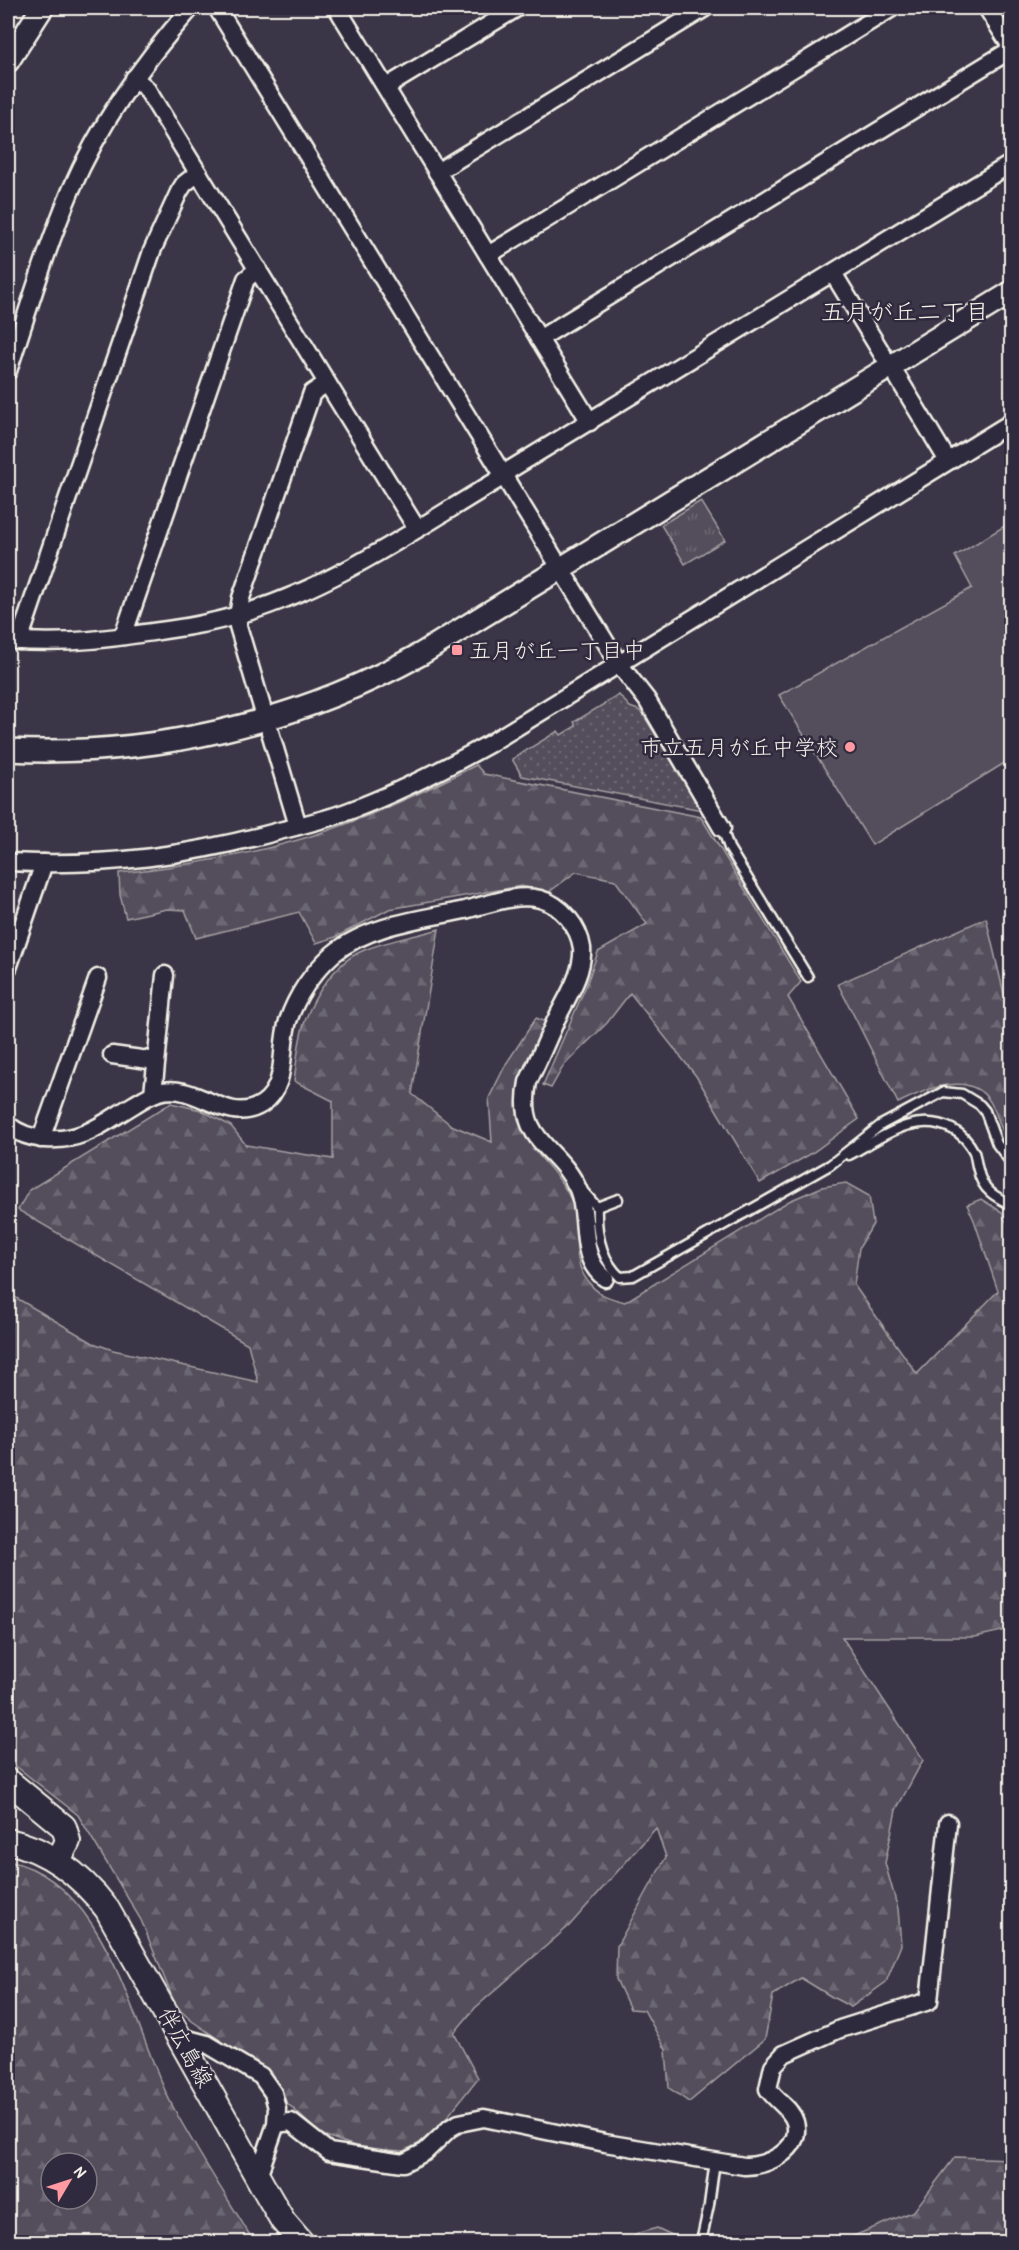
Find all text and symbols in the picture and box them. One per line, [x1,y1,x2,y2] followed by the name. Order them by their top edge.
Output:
[821,295,989,327] district label: 五月が丘二丁目
[469,635,645,665] place label: 五月が丘一丁目中
[450,643,464,657] marker: 五月が丘一丁目中
[640,732,838,762] place label: 市立五月が丘中学校
[843,740,857,754] marker: 市立五月が丘中学校
[152,2001,220,2093] street label: 伴広島線
[39,2151,99,2211] north arrow
[69,2161,92,2182] text: N

